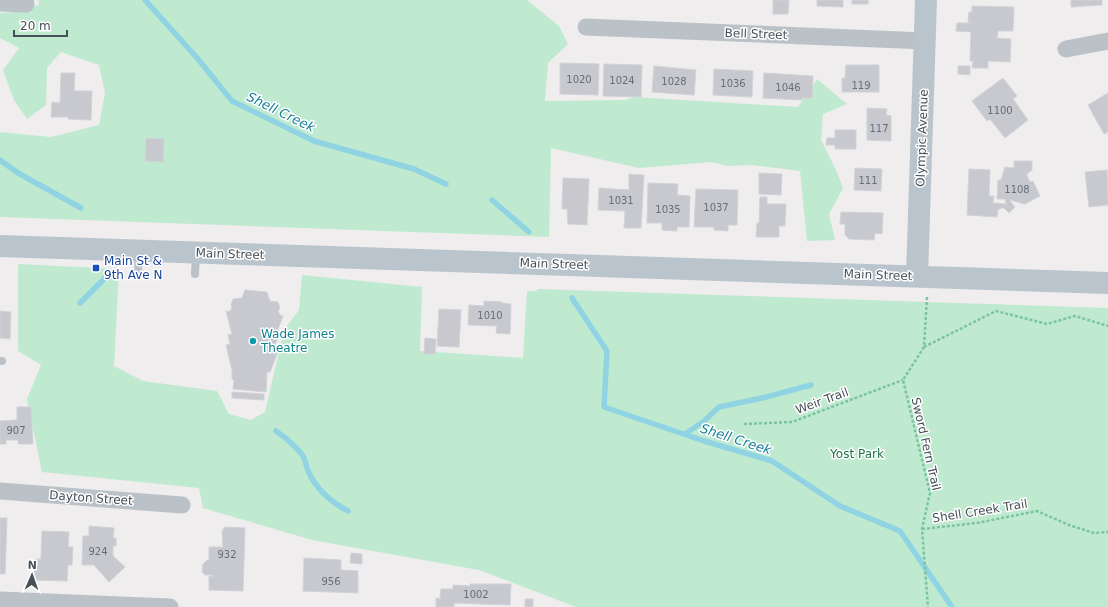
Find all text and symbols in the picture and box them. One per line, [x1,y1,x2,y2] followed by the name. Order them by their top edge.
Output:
[14,12,67,38] scale bar
[20,19,51,33] text: 20 m
[724,26,788,42] street label: Bell Street
[566,74,592,85] house number: 1020
[609,75,635,86] house number: 1024
[661,76,687,87] house number: 1028
[720,78,746,89] house number: 1036
[851,80,871,91] house number: 119
[775,82,801,93] house number: 1046
[245,89,318,135] water label: Shell Creek
[913,89,931,187] street label: Olympic Avenue
[987,105,1013,116] house number: 1100
[869,123,889,134] house number: 117
[858,175,878,186] house number: 111
[1004,184,1030,195] house number: 1108
[608,195,634,206] house number: 1031
[703,202,729,213] house number: 1037
[655,204,681,215] house number: 1035
[195,246,265,262] street label: Main Street
[104,254,163,282] place label: Main St & 9th Ave N
[519,256,589,272] street label: Main Street
[91,263,101,273] marker: Main St & 9th Ave N
[843,267,913,283] street label: Main Street
[477,310,503,321] house number: 1010
[260,327,334,355] place label: Wade James Theatre
[248,336,258,346] marker: Wade James Theatre
[794,385,850,417] street label: Weir Trail
[908,396,944,492] street label: Sword Fern Trail
[699,420,774,458] water label: Shell Creek
[6,425,26,436] house number: 907
[829,447,884,461] park label: Yost Park
[49,488,133,508] street label: Dayton Street
[931,497,1029,525] street label: Shell Creek Trail
[88,546,108,557] house number: 924
[217,549,237,560] house number: 932
[12,555,52,595] north arrow
[27,559,37,572] text: N
[321,576,341,587] house number: 956
[463,589,489,600] house number: 1002

